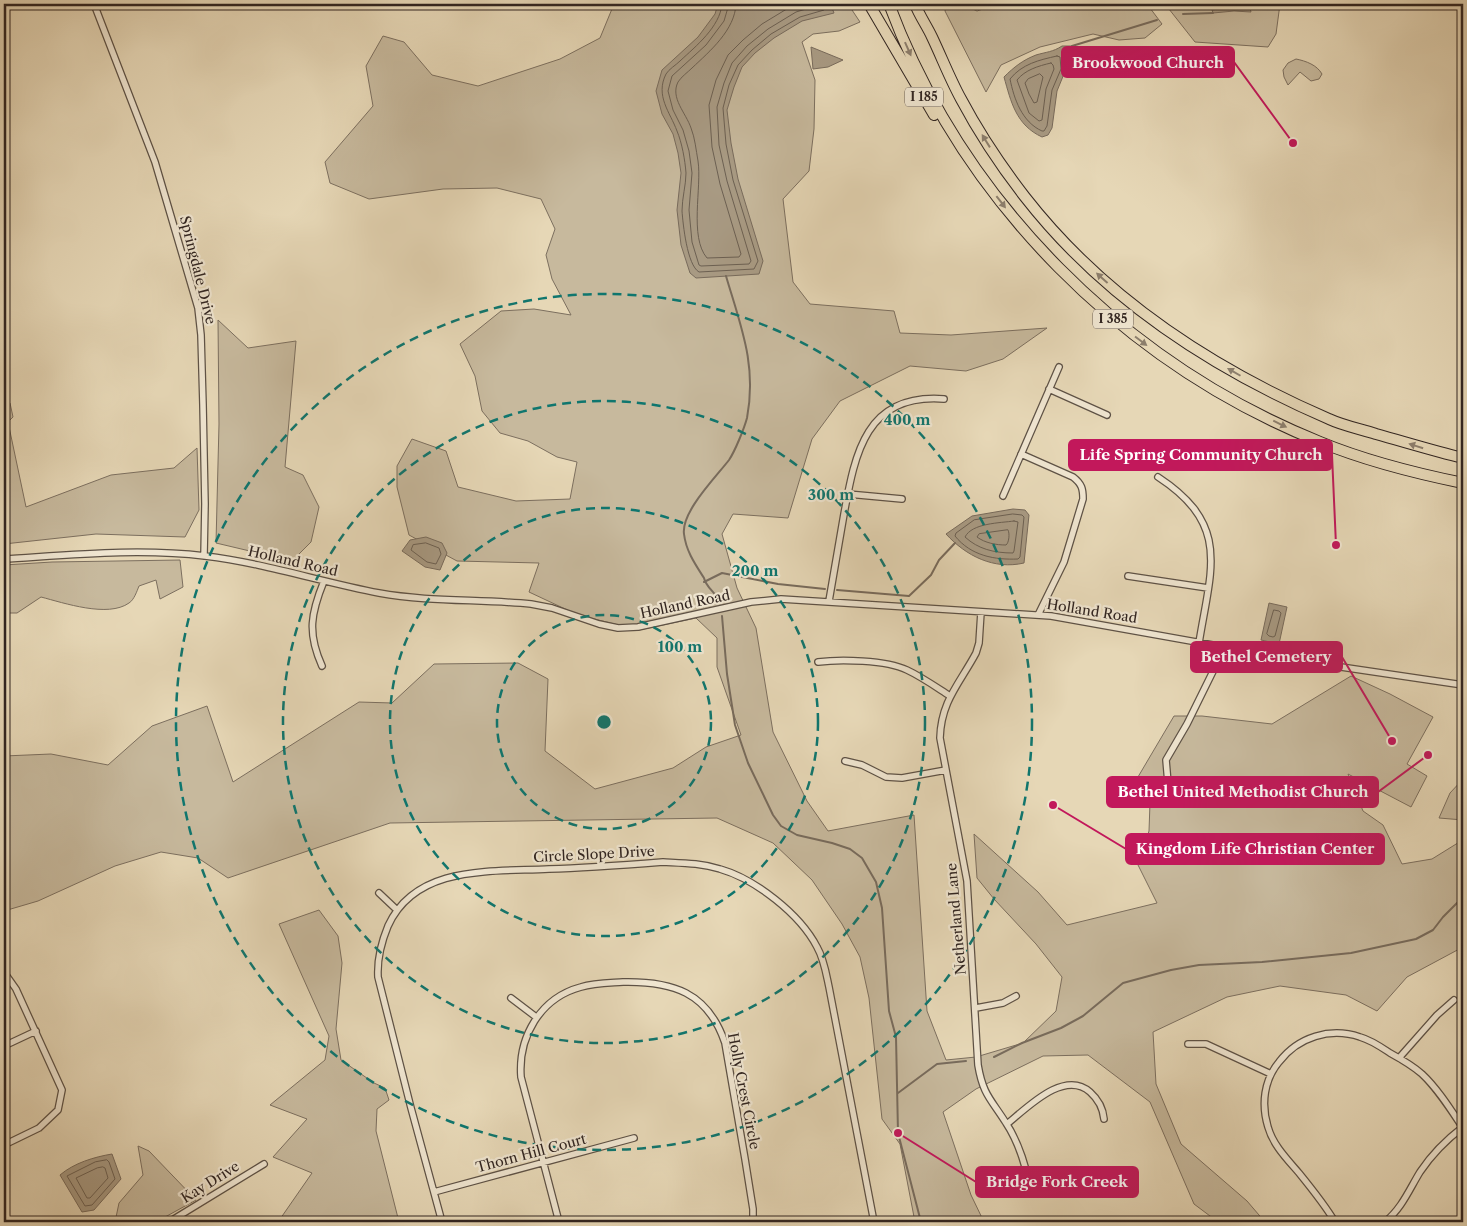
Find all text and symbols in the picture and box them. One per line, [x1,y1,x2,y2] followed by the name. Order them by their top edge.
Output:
[905,42,913,56] one-way arrow
[1062,47,1234,77] callout: Brookwood Church
[1072,53,1225,72] text: Brookwood Church
[905,88,943,106] road number: I 185
[982,134,991,147] one-way arrow
[996,195,1007,208] one-way arrow
[176,214,220,326] street label: Springdale Drive
[1095,272,1108,283] one-way arrow
[1093,310,1133,328] road number: I 385
[1134,336,1148,346] one-way arrow
[1226,368,1241,376] one-way arrow
[884,410,930,429] text: 400 m
[1273,421,1287,429] one-way arrow
[1069,440,1332,470] callout: Life Spring Community Church
[1408,441,1423,449] one-way arrow
[1079,445,1323,464] text: Life Spring Community Church
[808,485,854,504] text: 300 m
[246,542,340,580] street label: Holland Road
[732,561,778,580] text: 200 m
[638,586,732,622] street label: Holland Road
[1045,595,1139,627] street label: Holland Road
[658,637,702,656] text: 100 m
[1191,642,1342,672] callout: Bethel Cemetery
[1201,647,1332,666] text: Bethel Cemetery
[595,713,613,731] centre of rings
[1107,777,1378,807] callout: Bethel United Methodist Church
[1118,782,1369,801] text: Bethel United Methodist Church
[1126,834,1384,864] callout: Kingdom Life Christian Center
[1136,839,1375,858] text: Kingdom Life Christian Center
[533,842,655,866] street label: Circle Slope Drive
[942,862,970,976] street label: Netherland Lane
[724,1031,764,1151] street label: Holly Crest Circle
[474,1130,588,1176] street label: Thorn Hill Court
[178,1157,243,1207] street label: Kay Drive
[976,1167,1138,1197] callout: Bridge Fork Creek
[986,1172,1129,1191] text: Bridge Fork Creek

